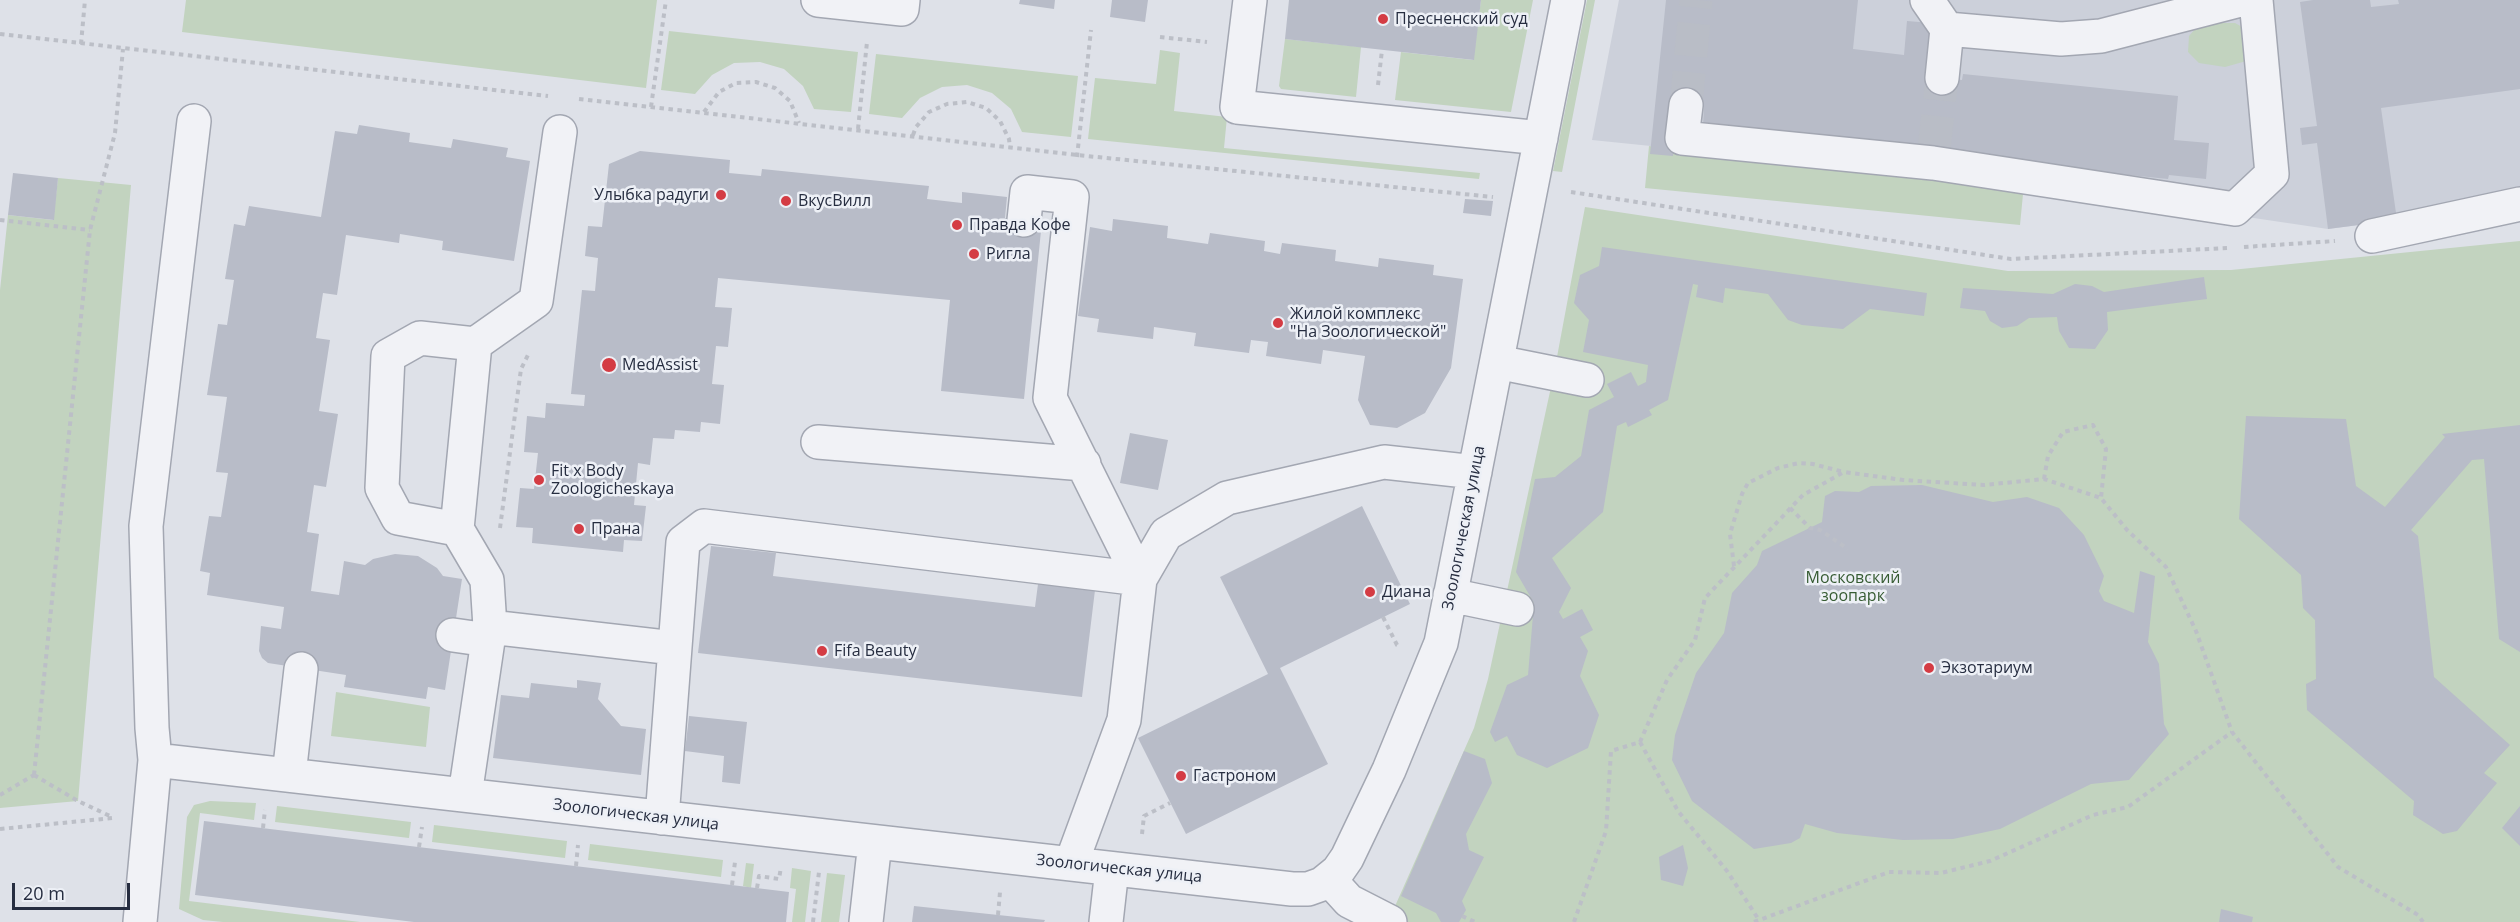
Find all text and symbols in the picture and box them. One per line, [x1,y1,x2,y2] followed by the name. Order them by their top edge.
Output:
[1395,9,1528,29] place label: Пресненский суд
[1376,12,1390,26] marker: Пресненский суд
[594,185,709,205] place label: Улыбка радуги
[714,188,728,202] marker: Улыбка радуги
[798,191,871,211] place label: ВкусВилл
[779,194,793,208] marker: ВкусВилл
[969,215,1071,235] place label: Правда Кофе
[950,218,964,232] marker: Правда Кофе
[986,244,1031,264] place label: Ригла
[967,247,981,261] marker: Ригла
[1290,304,1446,342] place label: Жилой комплекс "На Зоологической"
[1271,316,1285,330] marker: Жилой комплекс "На Зоологической"
[622,355,698,375] place label: MedAssist
[600,356,618,374] marker: MedAssist
[1439,444,1489,612] street label: Зоологическая улица
[551,461,674,499] place label: Fit x Body Zoologicheskaya
[532,473,546,487] marker: Fit x Body Zoologicheskaya
[591,519,640,539] place label: Прана
[572,522,586,536] marker: Прана
[1805,568,1901,606] park label: Московский зоопарк
[1382,582,1431,602] place label: Диана
[1363,585,1377,599] marker: Диана
[834,641,916,661] place label: Fifa Beauty
[815,644,829,658] marker: Fifa Beauty
[1941,658,2033,678] place label: Экзотариум
[1922,661,1936,675] marker: Экзотариум
[1193,766,1276,786] place label: Гастроном
[1174,769,1188,783] marker: Гастроном
[552,795,720,835] street label: Зоологическая улица
[1035,851,1203,887] street label: Зоологическая улица
[15,871,134,909] scale bar
[23,881,65,905] text: 20 m

